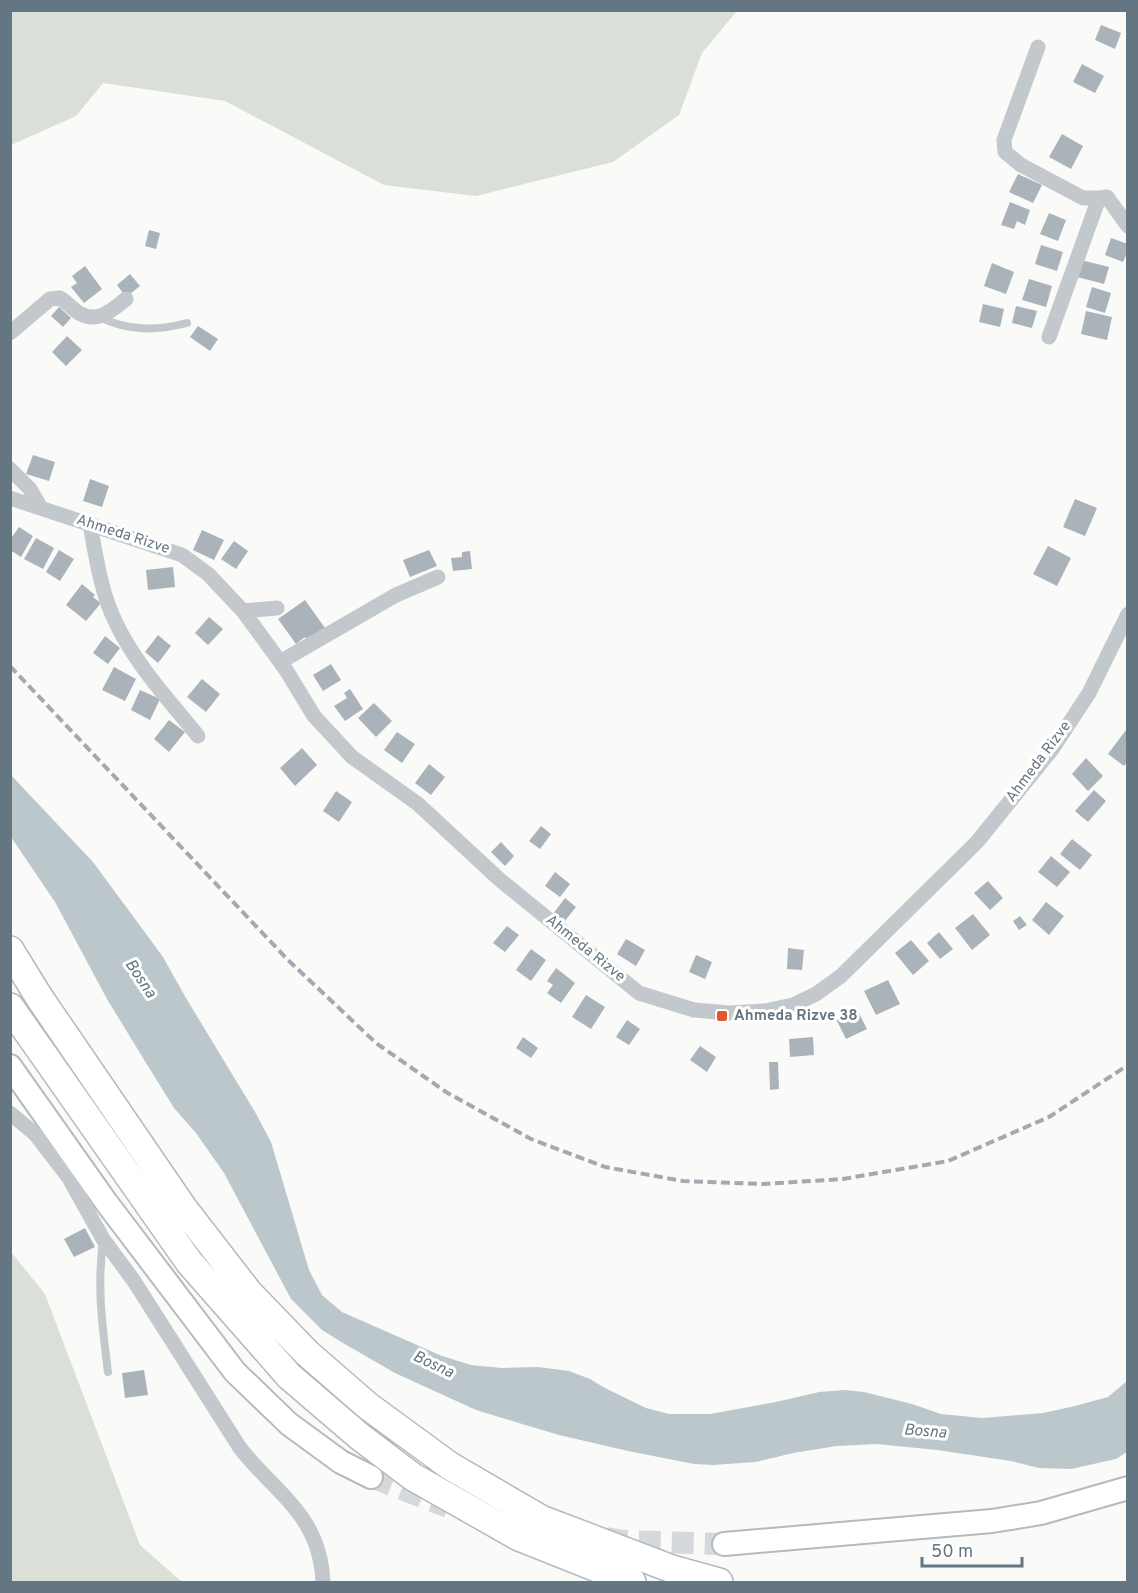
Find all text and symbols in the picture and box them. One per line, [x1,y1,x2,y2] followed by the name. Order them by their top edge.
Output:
[74,511,172,559] street label: Ahmeda Rizve
[1002,718,1076,806] street label: Ahmeda Rizve
[541,911,629,987] street label: Ahmeda Rizve
[120,956,161,1003] water label: Bosna
[734,1007,858,1026] place label: Ahmeda Rizve 38
[715,1009,729,1023] marker: Ahmeda Rizve 38
[409,1347,457,1383] water label: Bosna
[903,1420,948,1444] water label: Bosna
[922,1530,1022,1568] scale bar
[931,1541,973,1564] text: 50 m

